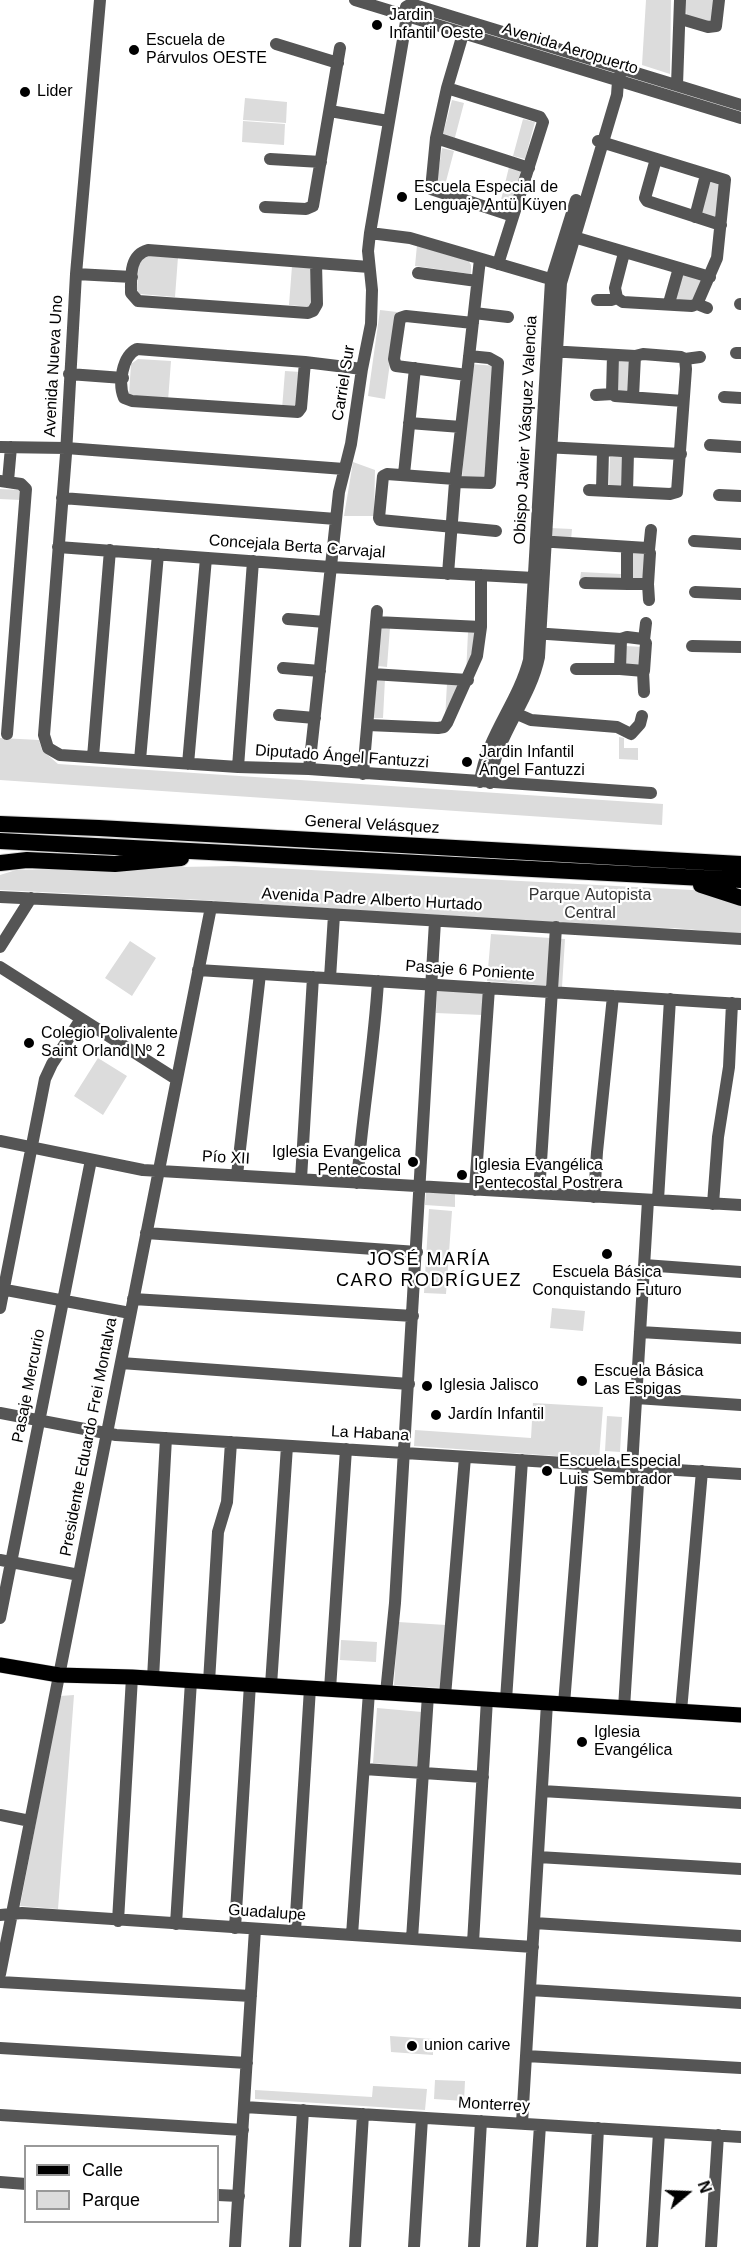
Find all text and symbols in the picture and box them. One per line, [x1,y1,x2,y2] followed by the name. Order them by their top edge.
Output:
[389,6,483,44] place label: Jardin Infantil Oeste
[370,18,384,32] marker: Jardin Infantil Oeste
[500,19,640,79] street label: Avenida Aeropuerto
[146,31,267,69] place label: Escuela de Párvulos OESTE
[127,43,141,57] marker: Escuela de Párvulos OESTE
[37,82,73,102] place label: Lider
[18,85,32,99] marker: Lider
[414,178,567,216] place label: Escuela Especial de Lenguaje Antü Küyen
[395,190,409,204] marker: Escuela Especial de Lenguaje Antü Küyen
[41,295,67,437] street label: Avenida Nueva Uno
[510,315,542,545] street label: Obispo Javier Vásquez Valencia
[329,344,359,422] street label: Carriel Sur
[208,531,386,563] street label: Concejala Berta Carvajal
[254,741,430,773] street label: Diputado Ángel Fantuzzi
[479,743,585,781] place label: Jardin Infantil Ángel Fantuzzi
[460,755,474,769] marker: Jardin Infantil Ángel Fantuzzi
[304,812,440,838] street label: General Velásquez
[261,885,483,915] street label: Avenida Padre Alberto Hurtado
[529,886,651,924] park label: Parque Autopista Central
[405,957,535,985] street label: Pasaje 6 Poniente
[41,1024,178,1062] place label: Colegio Polivalente Saint Orland Nº 2
[22,1036,36,1050] marker: Colegio Polivalente Saint Orland Nº 2
[272,1143,401,1181] place label: Iglesia Evangelica Pentecostal
[202,1147,250,1169] street label: Pío XII
[406,1155,420,1169] marker: Iglesia Evangelica Pentecostal
[474,1156,623,1194] place label: Iglesia Evangélica Pentecostal Postrera
[455,1168,469,1182] marker: Iglesia Evangélica Pentecostal Postrera
[600,1247,614,1261] marker: Escuela Básica Conquistando Futuro
[336,1249,522,1292] district label: JOSÉ MARÍA CARO RODRÍGUEZ
[532,1263,682,1301] place label: Escuela Básica Conquistando Futuro
[56,1316,122,1558] street label: Presidente Eduardo Frei Montalva
[9,1327,49,1445] street label: Pasaje Mercurio
[594,1362,703,1400] place label: Escuela Básica Las Espigas
[575,1374,589,1388] marker: Escuela Básica Las Espigas
[439,1376,539,1396] place label: Iglesia Jalisco
[420,1379,434,1393] marker: Iglesia Jalisco
[448,1405,544,1425] place label: Jardín Infantil
[429,1408,443,1422] marker: Jardín Infantil
[330,1422,410,1446] street label: La Habana
[559,1452,681,1490] place label: Escuela Especial Luis Sembrador
[540,1464,554,1478] marker: Escuela Especial Luis Sembrador
[594,1723,672,1761] place label: Iglesia Evangélica
[575,1735,589,1749] marker: Iglesia Evangélica
[227,1901,307,1925] street label: Guadalupe
[424,2036,510,2056] place label: union carive
[405,2039,419,2053] marker: union carive
[458,2094,530,2116] street label: Monterrey
[24,2145,219,2223] legend
[82,2160,123,2180] text: Calle
[657,2163,717,2223] north arrow
[695,2179,714,2195] text: N
[82,2190,140,2210] text: Parque

